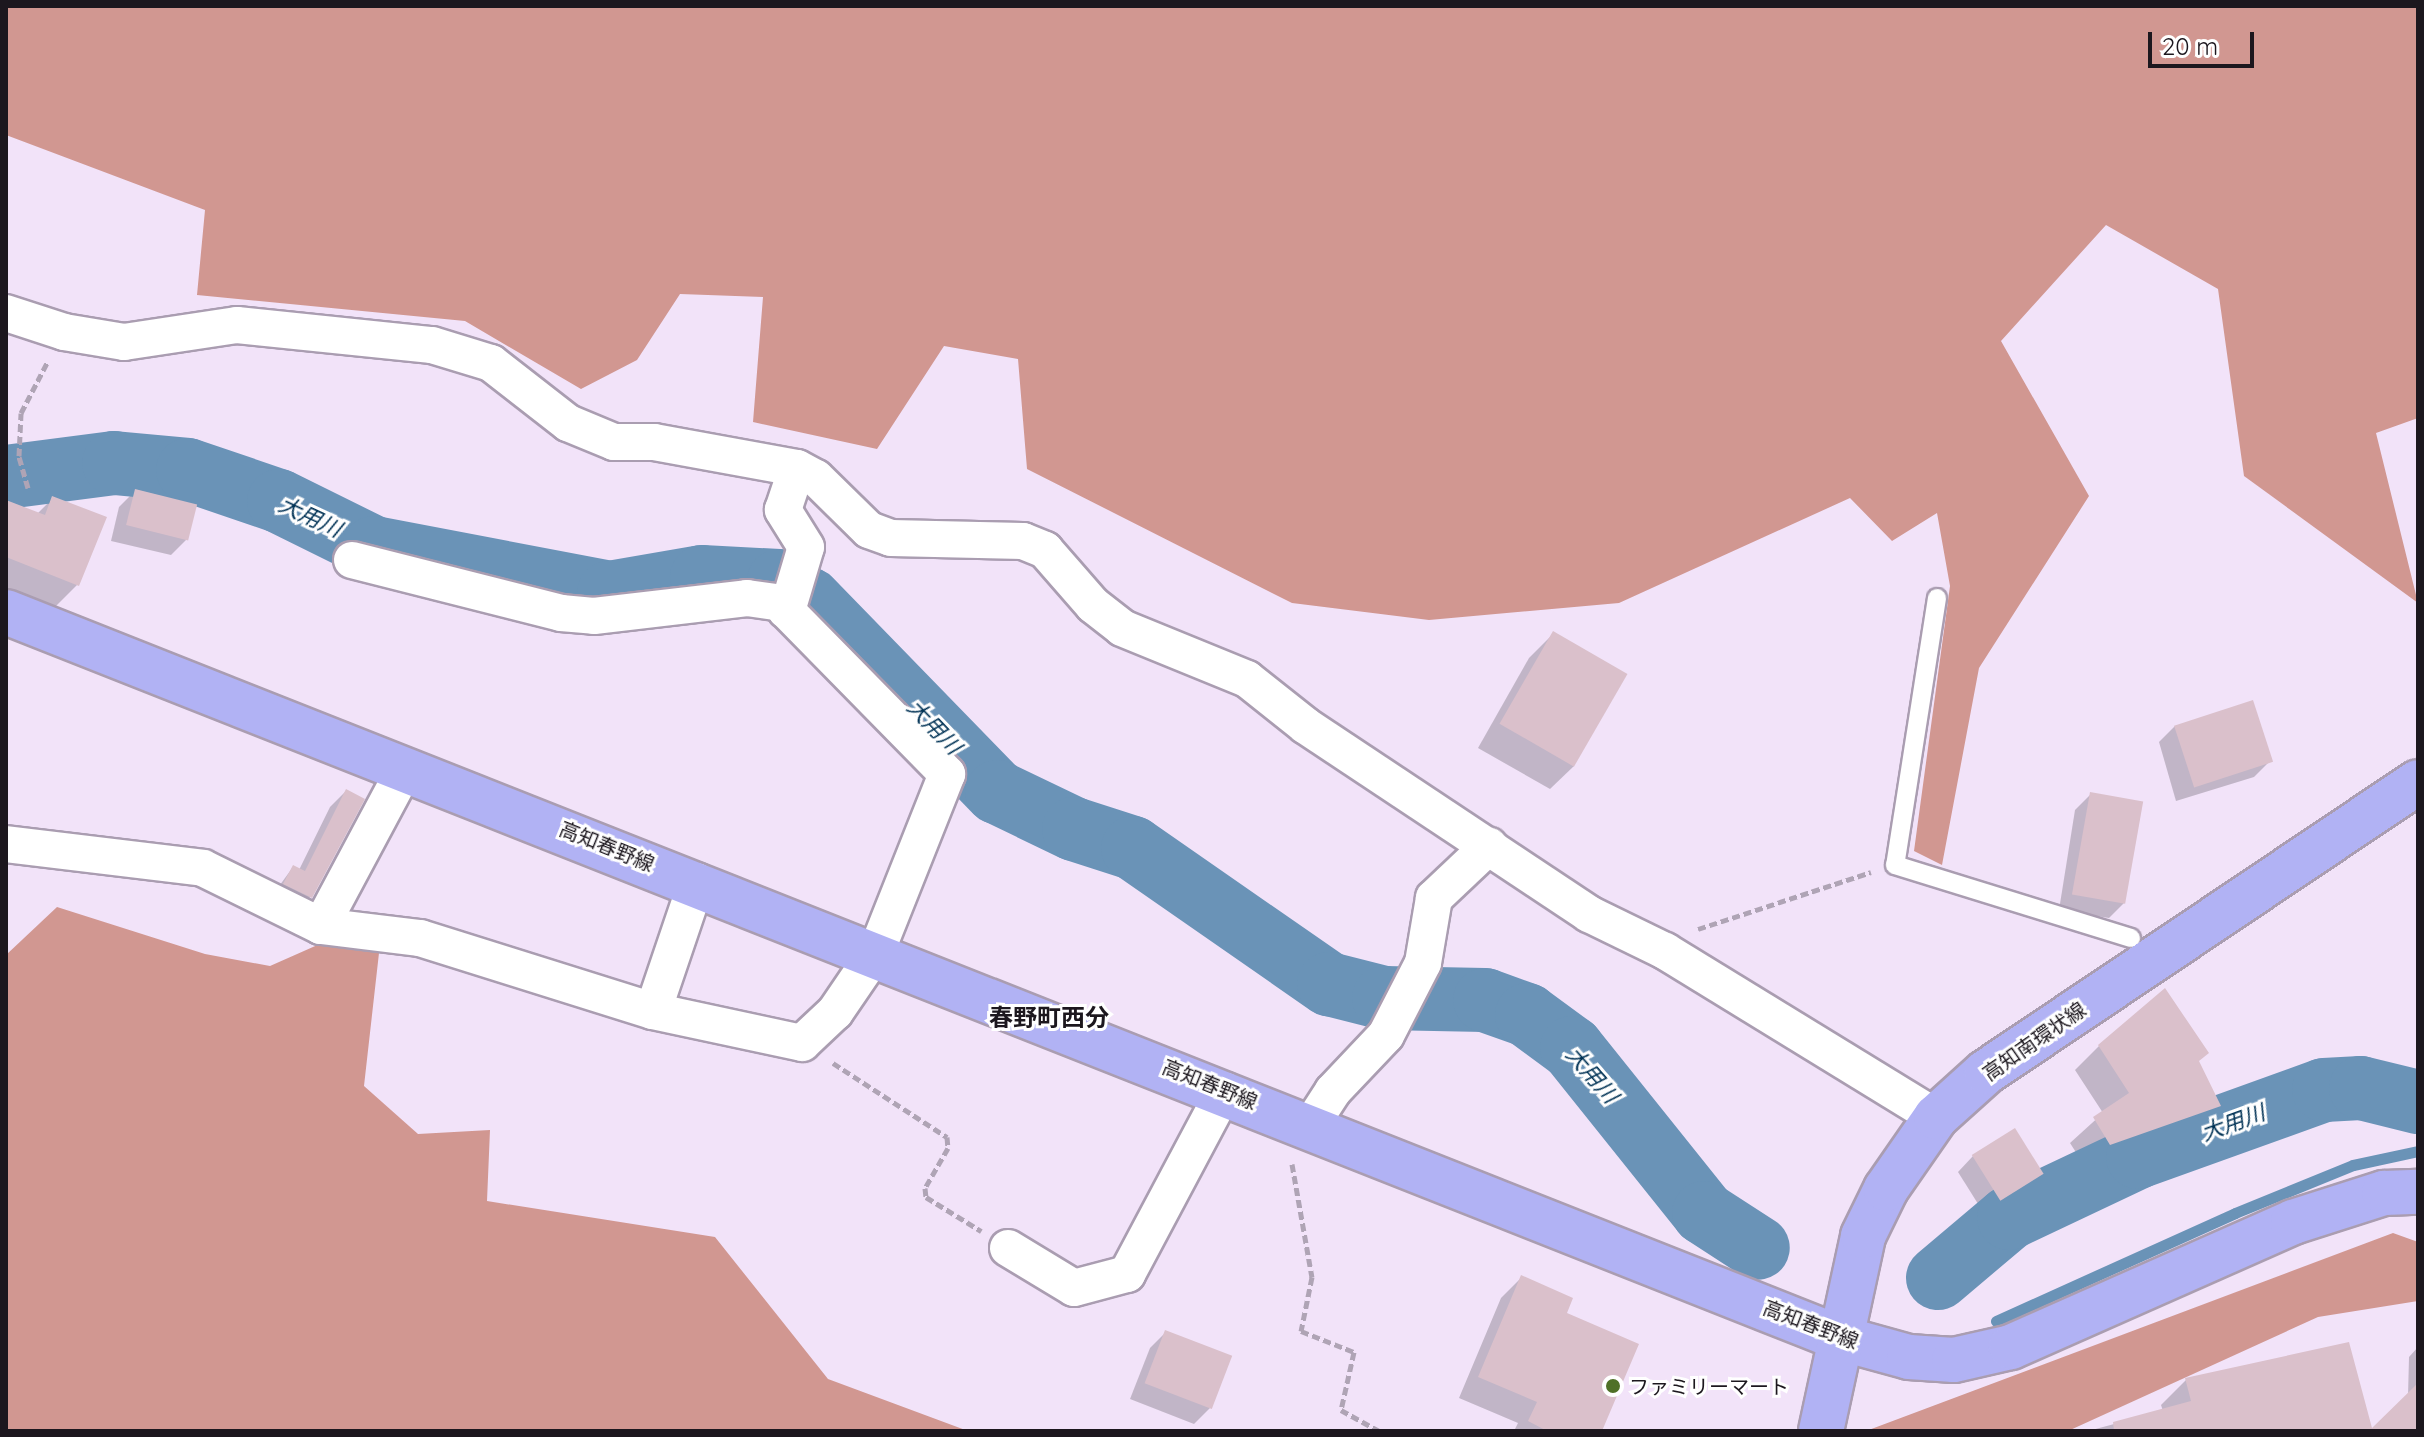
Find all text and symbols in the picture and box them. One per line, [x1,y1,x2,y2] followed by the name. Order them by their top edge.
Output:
[2152,16,2258,66] scale bar
[2162,31,2218,61] text: 20 m
[275,491,345,543] water label: 大用川
[902,694,966,760] water label: 大用川
[556,816,658,876] street label: 高知春野線
[1978,997,2090,1085] street label: 高知南環状線
[989,1004,1109,1032] district label: 春野町西分
[1560,1041,1624,1109] water label: 大用川
[1159,1054,1261,1114] street label: 高知春野線
[2197,1099,2269,1147] water label: 大用川
[1760,1295,1862,1353] street label: 高知春野線
[1629,1374,1789,1398] place label: ファミリーマート
[1604,1377,1622,1395] marker: ファミリーマート

